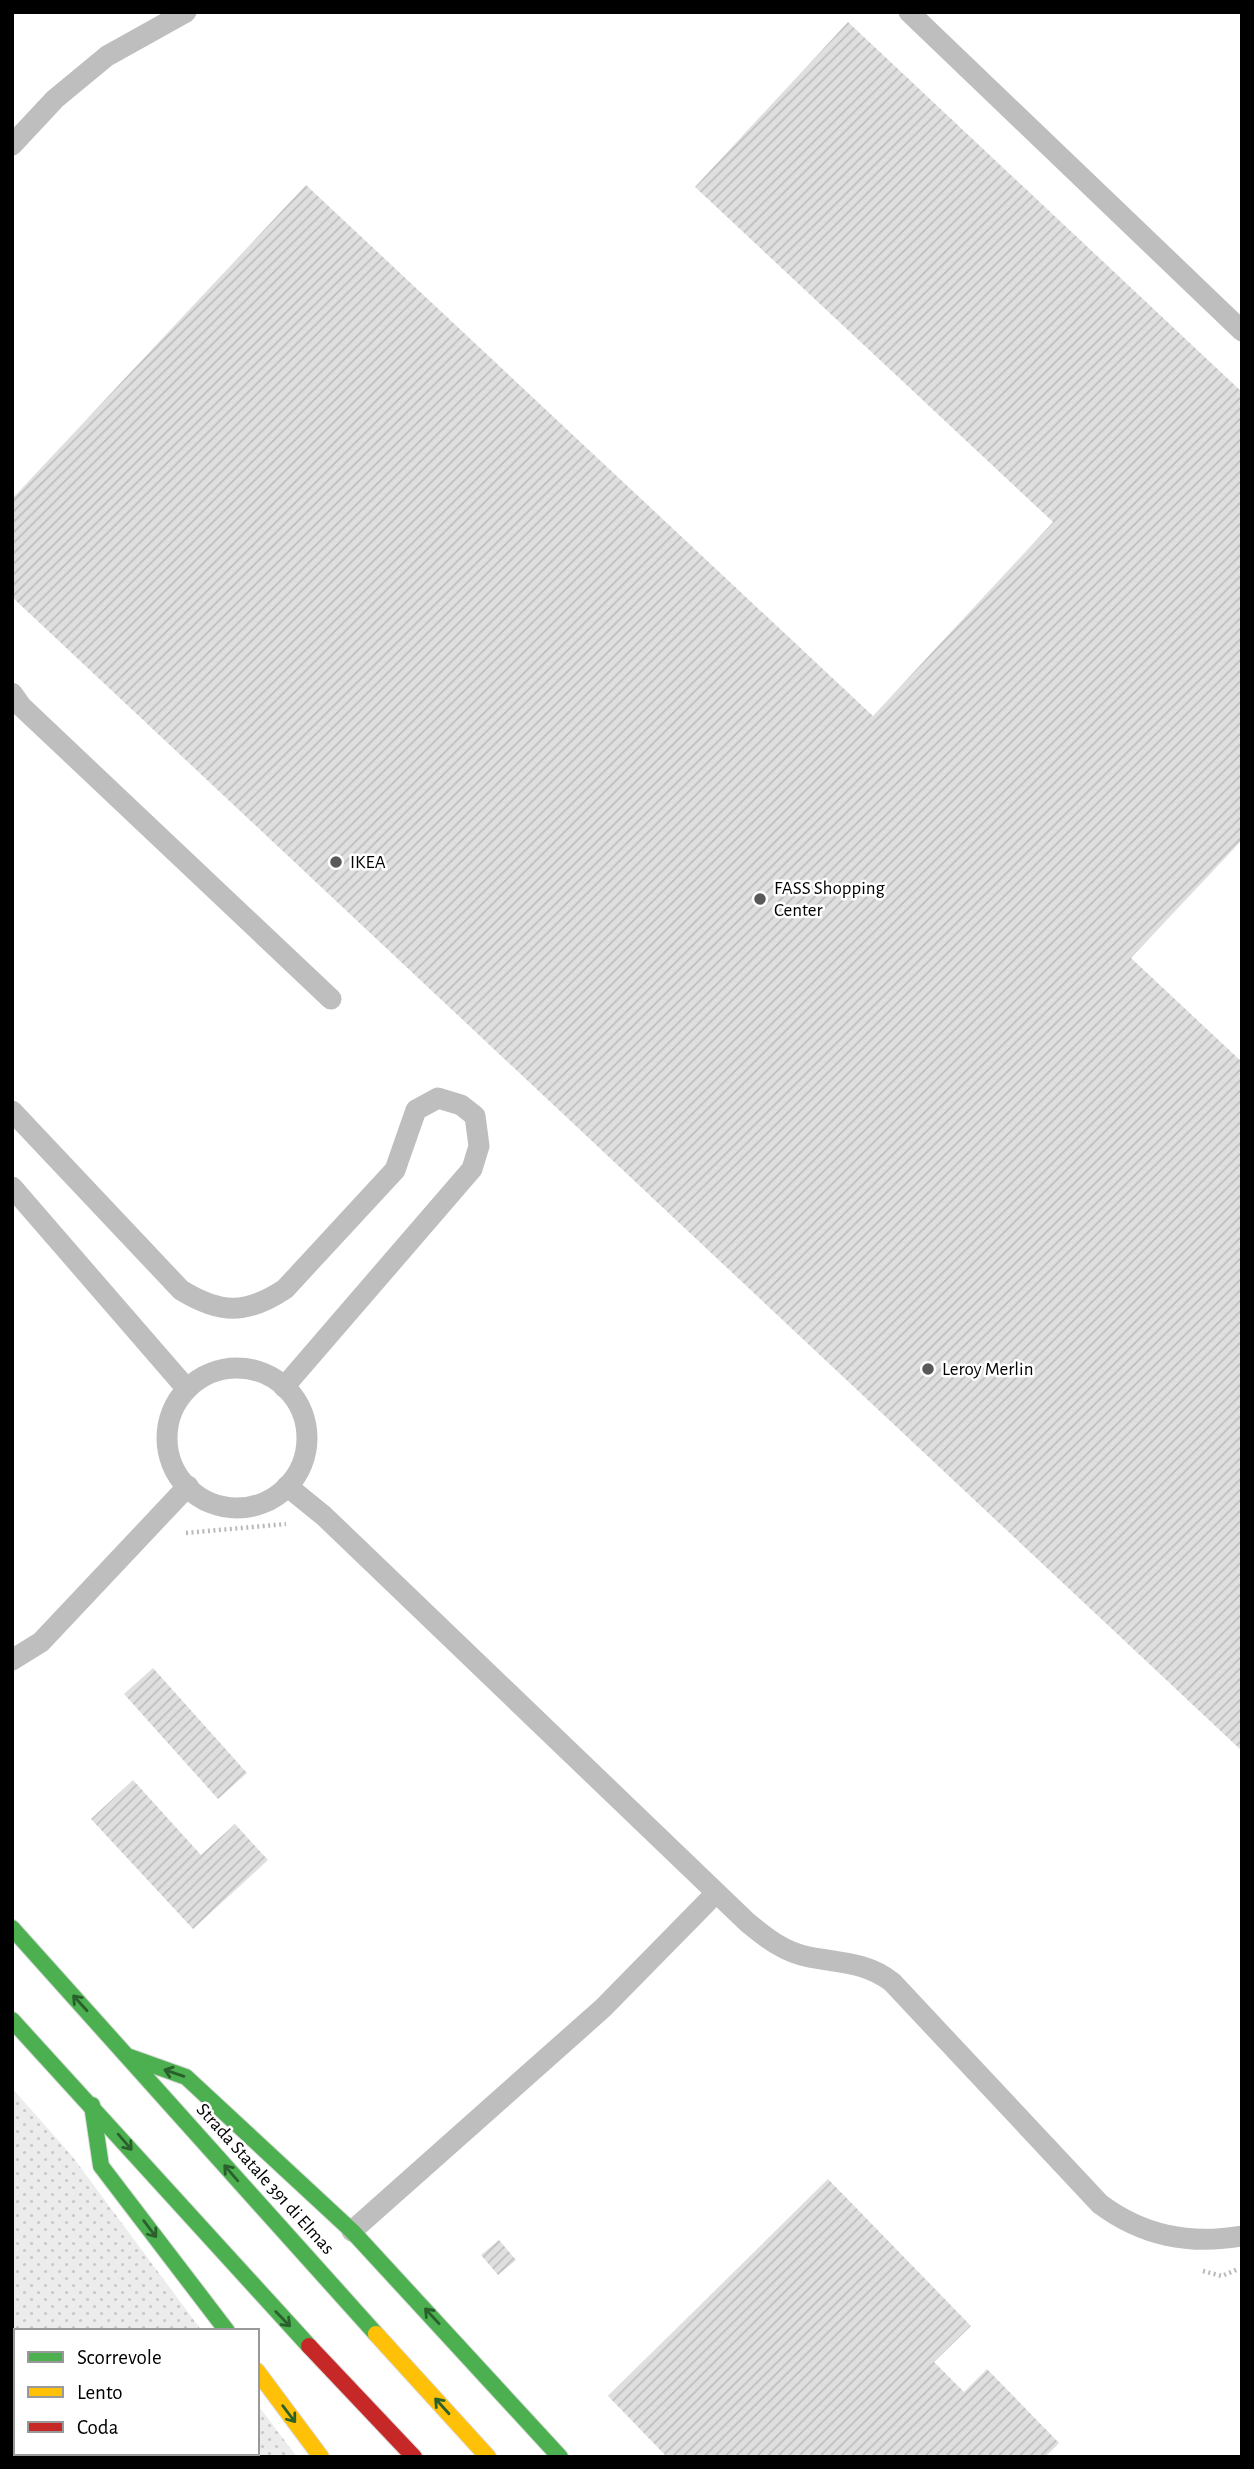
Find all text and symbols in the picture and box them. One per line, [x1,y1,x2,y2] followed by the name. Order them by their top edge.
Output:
[350,853,386,872] place label: IKEA
[328,854,344,870] marker: IKEA
[774,879,886,920] place label: FASS Shopping Center
[752,891,768,907] marker: FASS Shopping Center
[942,1360,1033,1379] place label: Leroy Merlin
[920,1361,936,1377] marker: Leroy Merlin
[72,1994,88,2012] one-way arrow
[163,2066,185,2079] one-way arrow
[193,2100,337,2258] street label: Strada Statale 391 di Elmas
[117,2133,133,2151] one-way arrow
[223,2164,239,2182] one-way arrow
[143,2219,158,2237] one-way arrow
[423,2308,440,2325] one-way arrow
[274,2310,291,2327] one-way arrow
[14,2329,259,2455] legend
[77,2347,162,2368] text: Scorrevole
[77,2382,123,2403] text: Lento
[434,2397,450,2415] one-way arrow
[282,2404,297,2423] one-way arrow
[77,2417,119,2438] text: Coda

